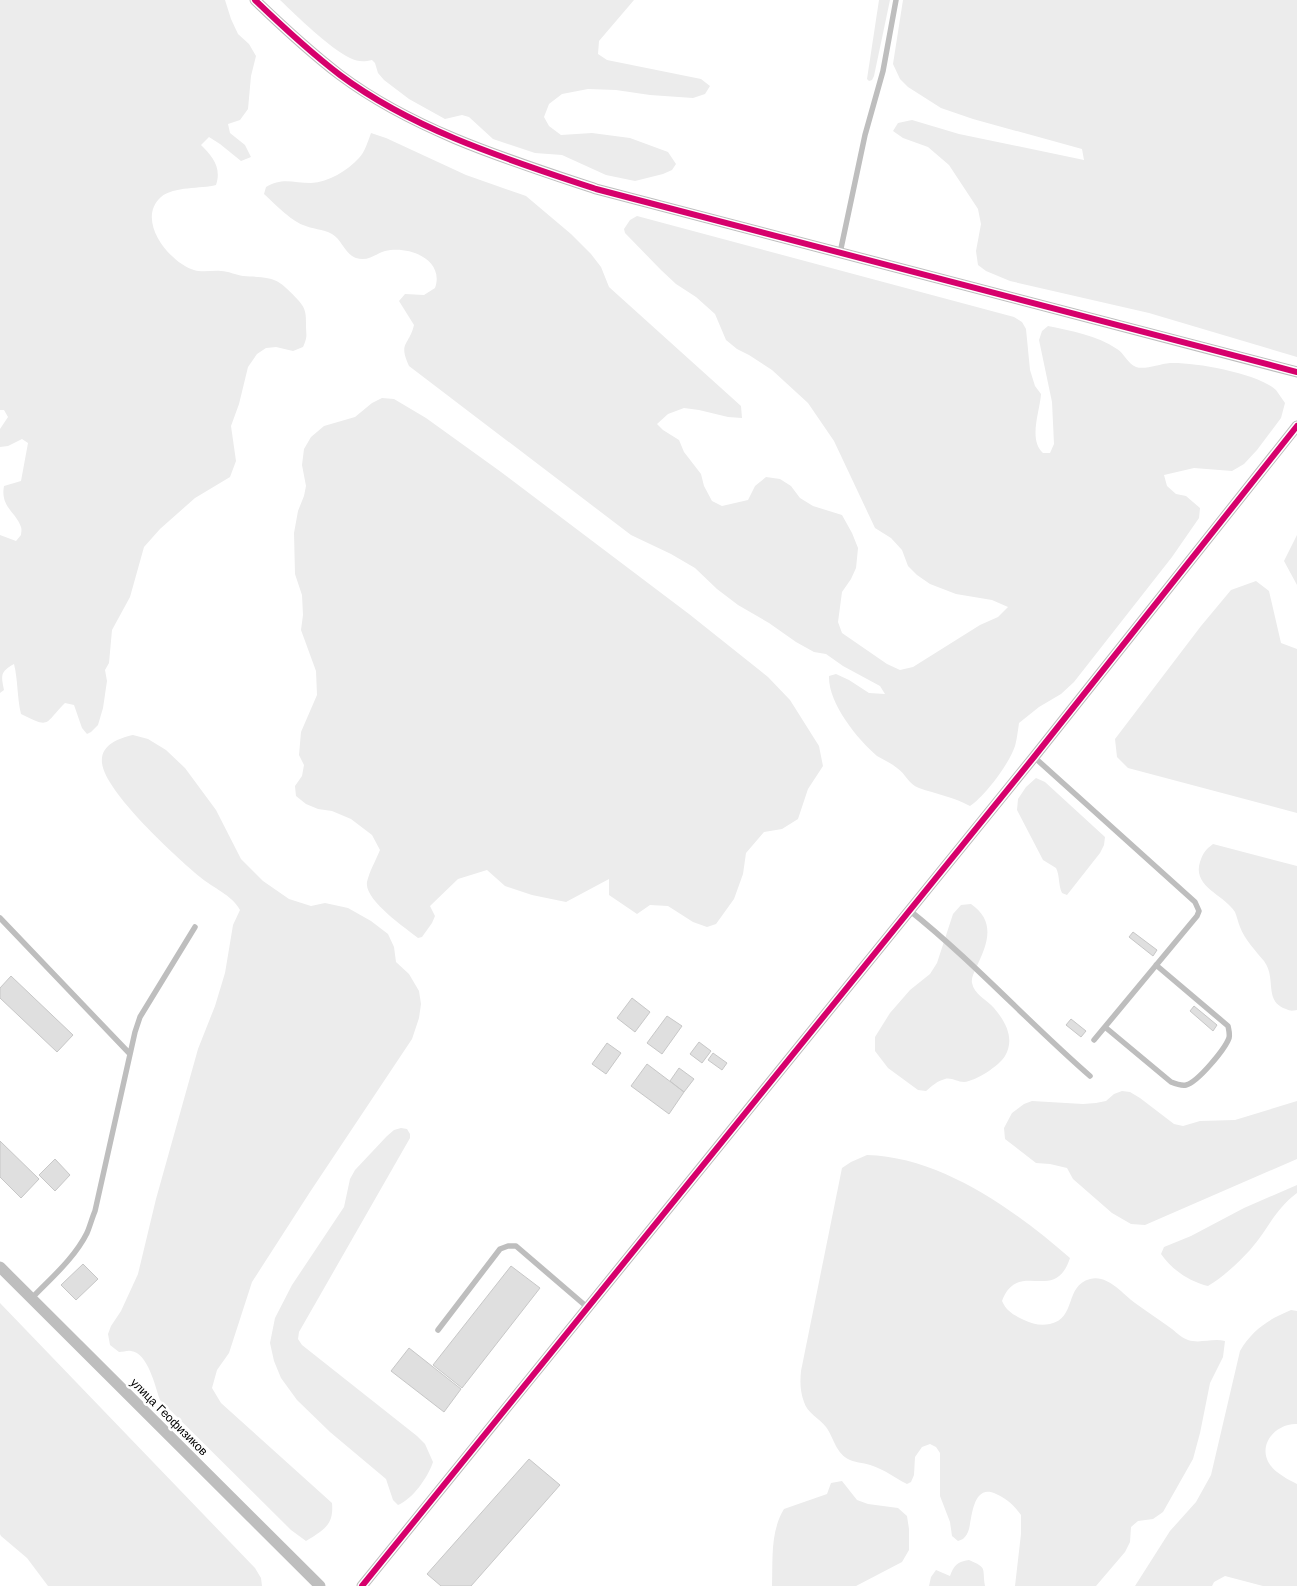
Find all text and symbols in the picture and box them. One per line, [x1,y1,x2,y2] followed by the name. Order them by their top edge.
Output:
[128,1376,210,1458] street label: улица Геофизиков

